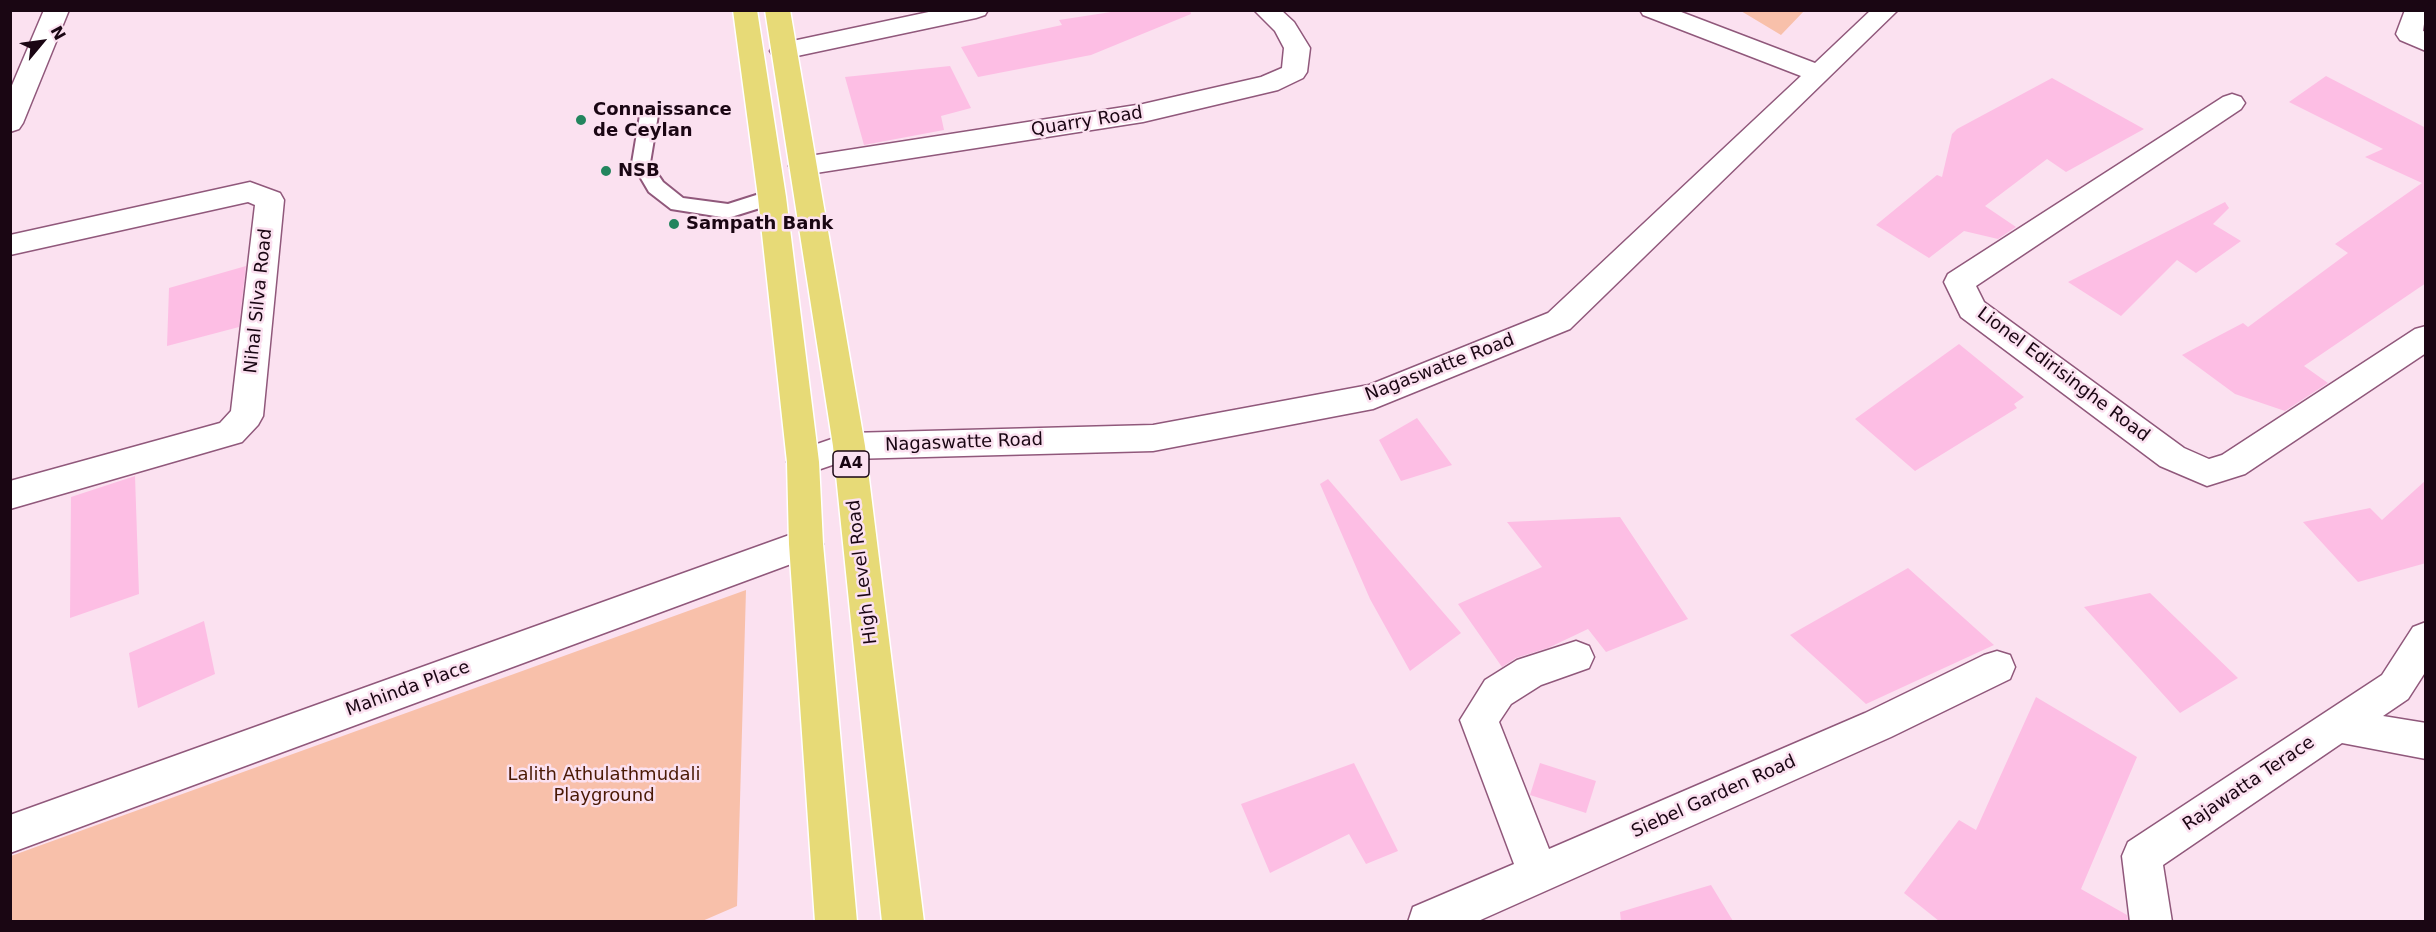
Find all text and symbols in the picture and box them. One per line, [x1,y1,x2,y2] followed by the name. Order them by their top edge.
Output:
[12,12,72,72] north arrow
[47,23,70,43] text: N
[593,99,732,142] place label: Connaissance de Ceylan
[1030,103,1144,141] street label: Quarry Road
[574,113,588,127] marker: Connaissance de Ceylan
[618,160,660,182] place label: NSB
[599,164,613,178] marker: NSB
[686,213,833,235] place label: Sampath Bank
[667,217,681,231] marker: Sampath Bank
[241,227,277,375] street label: Nihal Silva Road
[1973,303,2153,447] street label: Lionel Edirisinghe Road
[1362,330,1518,406] street label: Nagaswatte Road
[885,429,1043,457] street label: Nagaswatte Road
[833,451,869,477] road number: A4
[843,498,883,646] street label: High Level Road
[343,657,473,721] street label: Mahinda Place
[2179,732,2319,836] street label: Rajawatta Terace
[1628,751,1800,843] street label: Siebel Garden Road
[507,764,701,806] park label: Lalith Athulathmudali Playground

